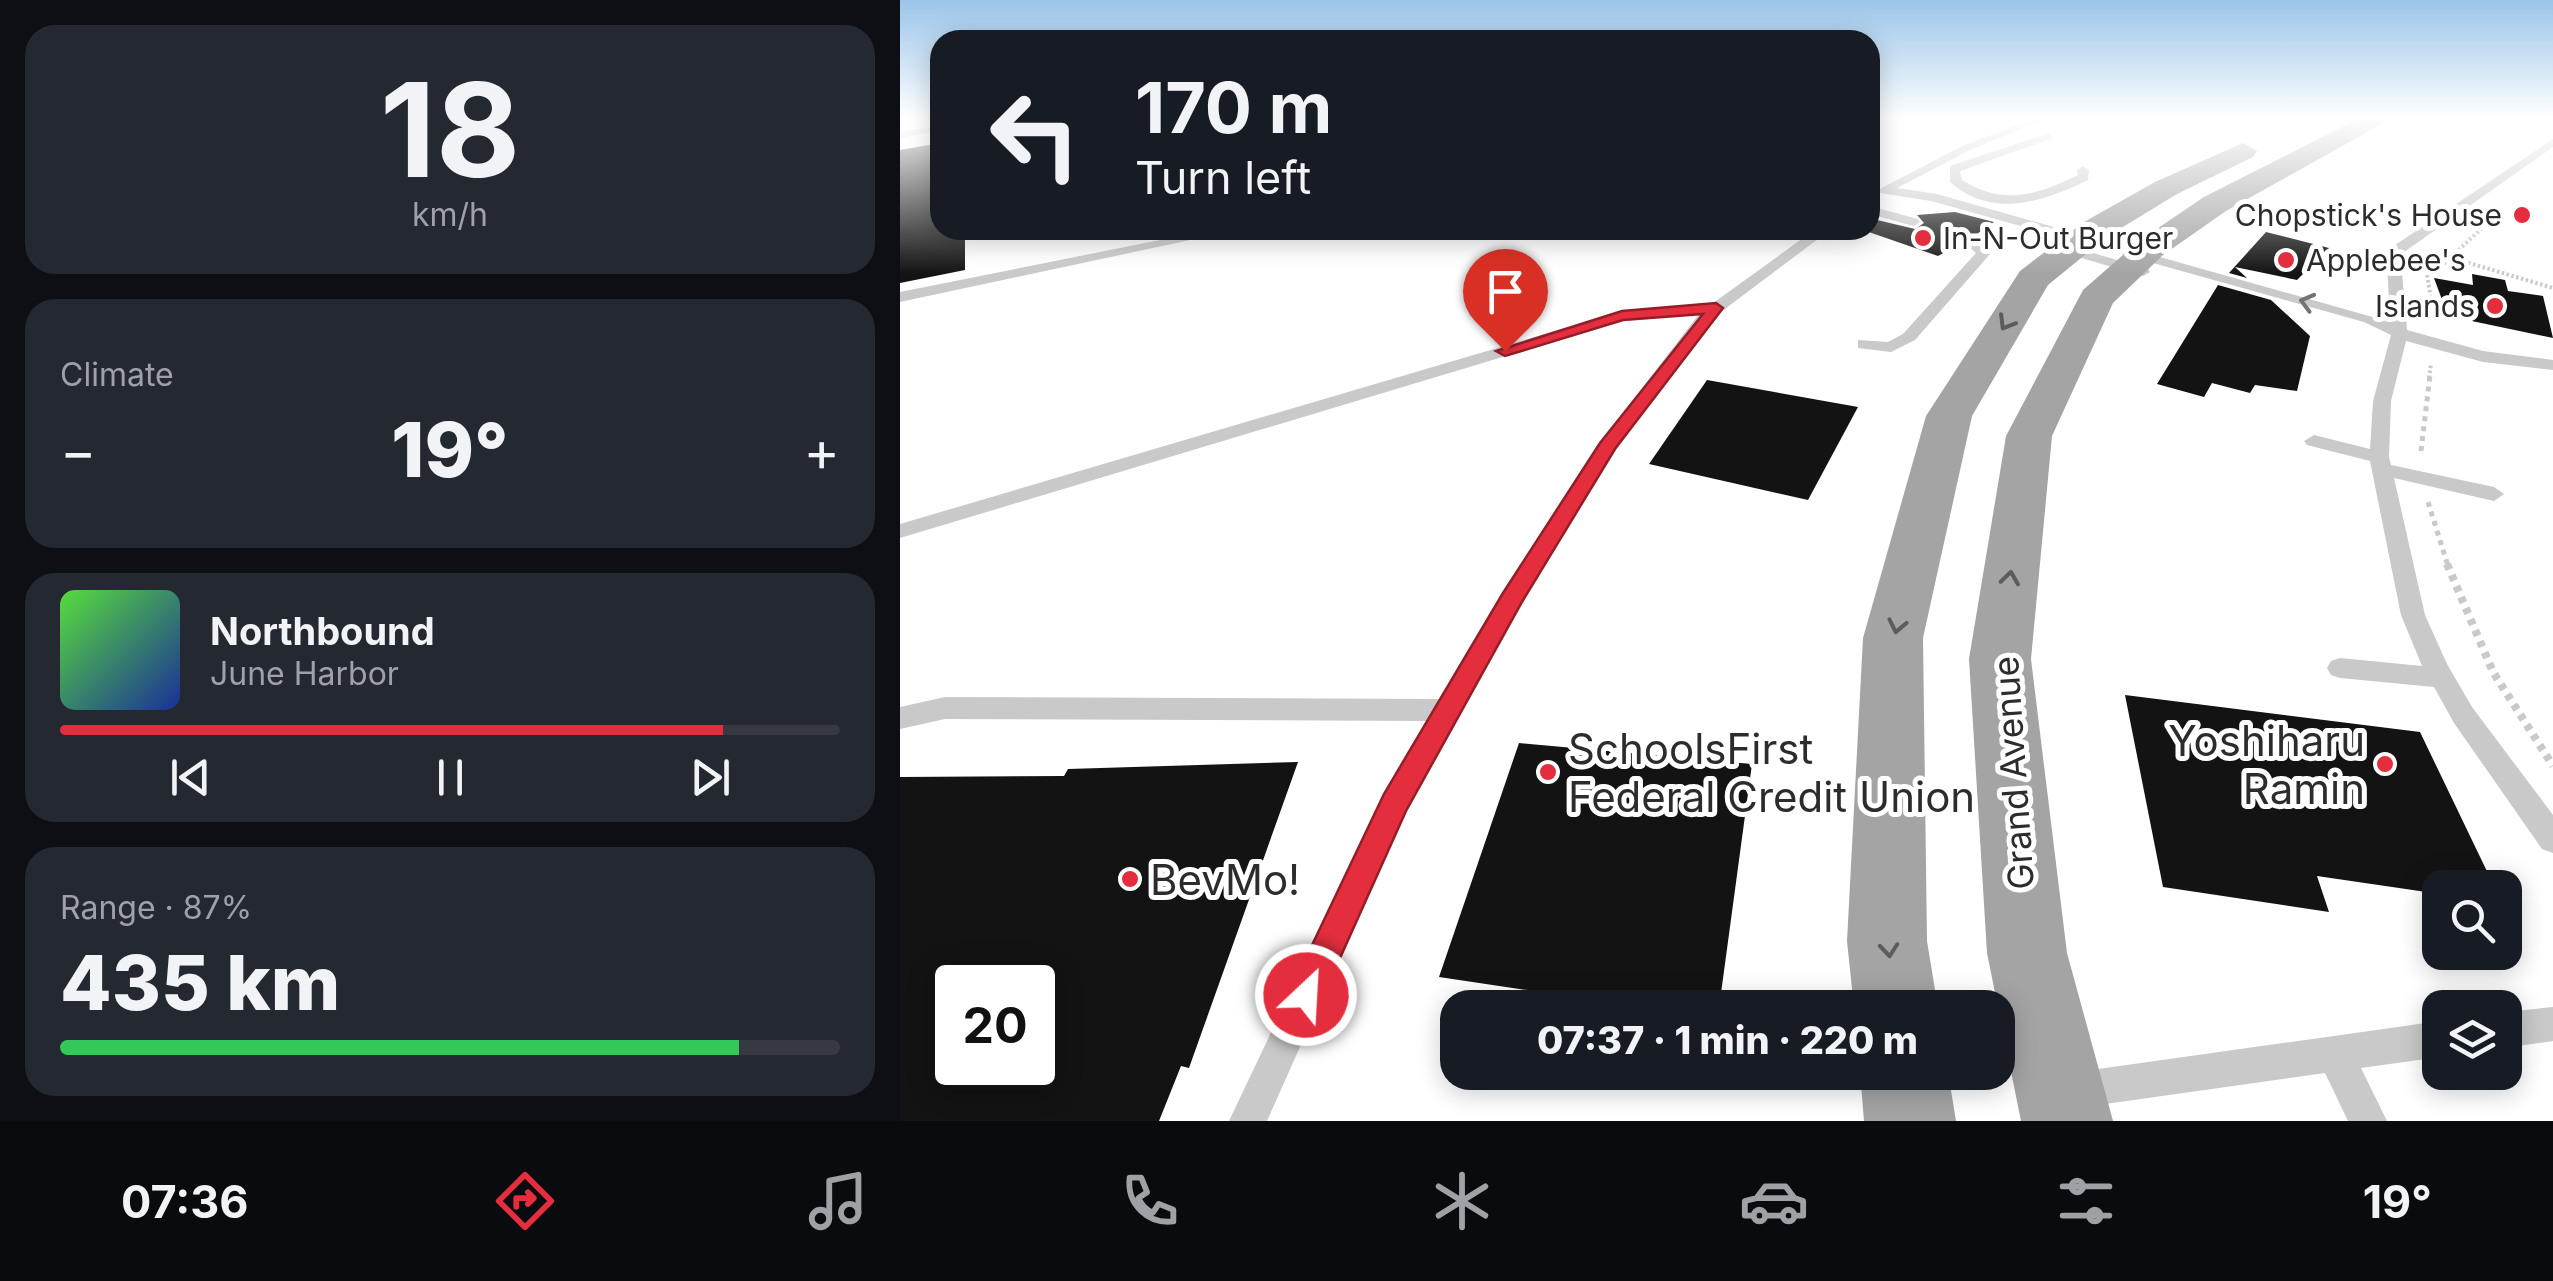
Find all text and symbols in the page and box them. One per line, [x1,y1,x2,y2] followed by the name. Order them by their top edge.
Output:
[380,51,520,208] text: 18
[1135,65,1332,150] text: 170 m
[970,70,1100,200] icon: left
[1135,150,1311,205] text: Turn left
[412,195,488,234] text: km/h
[2235,197,2502,233] place label: Chopstick's House
[2511,204,2533,226] marker: Chopstick's House
[1943,220,2173,256] place label: In-N-Out Burger
[1912,227,1934,249] marker: In-N-Out Burger
[2306,242,2466,278] place label: Applebee's
[1463,249,1548,352] pin
[2275,249,2297,271] marker: Applebee's
[1478,264,1533,319] icon: arrive
[2375,288,2475,324] place label: Islands
[2299,292,2316,313] one-way arrow
[2484,295,2506,317] marker: Islands
[1999,312,2018,330] one-way arrow
[60,355,174,394] text: Climate
[391,404,509,495] text: 19°
[60,418,96,484] text: −
[804,418,840,484] text: +
[1999,569,2020,586] one-way arrow
[210,608,435,654] text: Northbound
[1888,617,1909,634] one-way arrow
[210,654,399,693] text: June Harbor
[1984,655,2042,891] street label: Grand Avenue
[2168,715,2365,814] place label: Yoshiharu Ramin
[1568,723,1975,822] place label: SchoolsFirst Federal Credit Union
[163,750,218,805] icon: previous
[423,750,478,805] icon: pause
[683,750,738,805] icon: next
[2374,753,2396,775] marker: Yoshiharu Ramin
[1537,761,1559,783] marker: SchoolsFirst Federal Credit Union
[1150,854,1300,905] place label: BevMo!
[1119,868,1141,890] marker: BevMo!
[2422,870,2522,1090] map controls
[2422,870,2522,970] button: search
[60,888,252,927] text: Range · 87%
[60,937,340,1028] text: 435 km
[1878,942,1900,958] one-way arrow
[1254,943,1358,1047] position arrow
[930,960,1060,1090] speed limit sign: 20
[2422,990,2522,1090] button: layers
[1537,1017,1918,1063] text: 07:37 · 1 min · 220 m
[490,1166,560,1236] icon: directions
[803,1166,873,1236] icon: music
[1115,1166,1185,1236] icon: phone
[1427,1166,1497,1236] icon: climate
[1739,1166,1809,1236] icon: car
[2051,1166,2121,1236] icon: filters
[121,1174,248,1229] text: 07:36
[2363,1174,2432,1229] text: 19°

